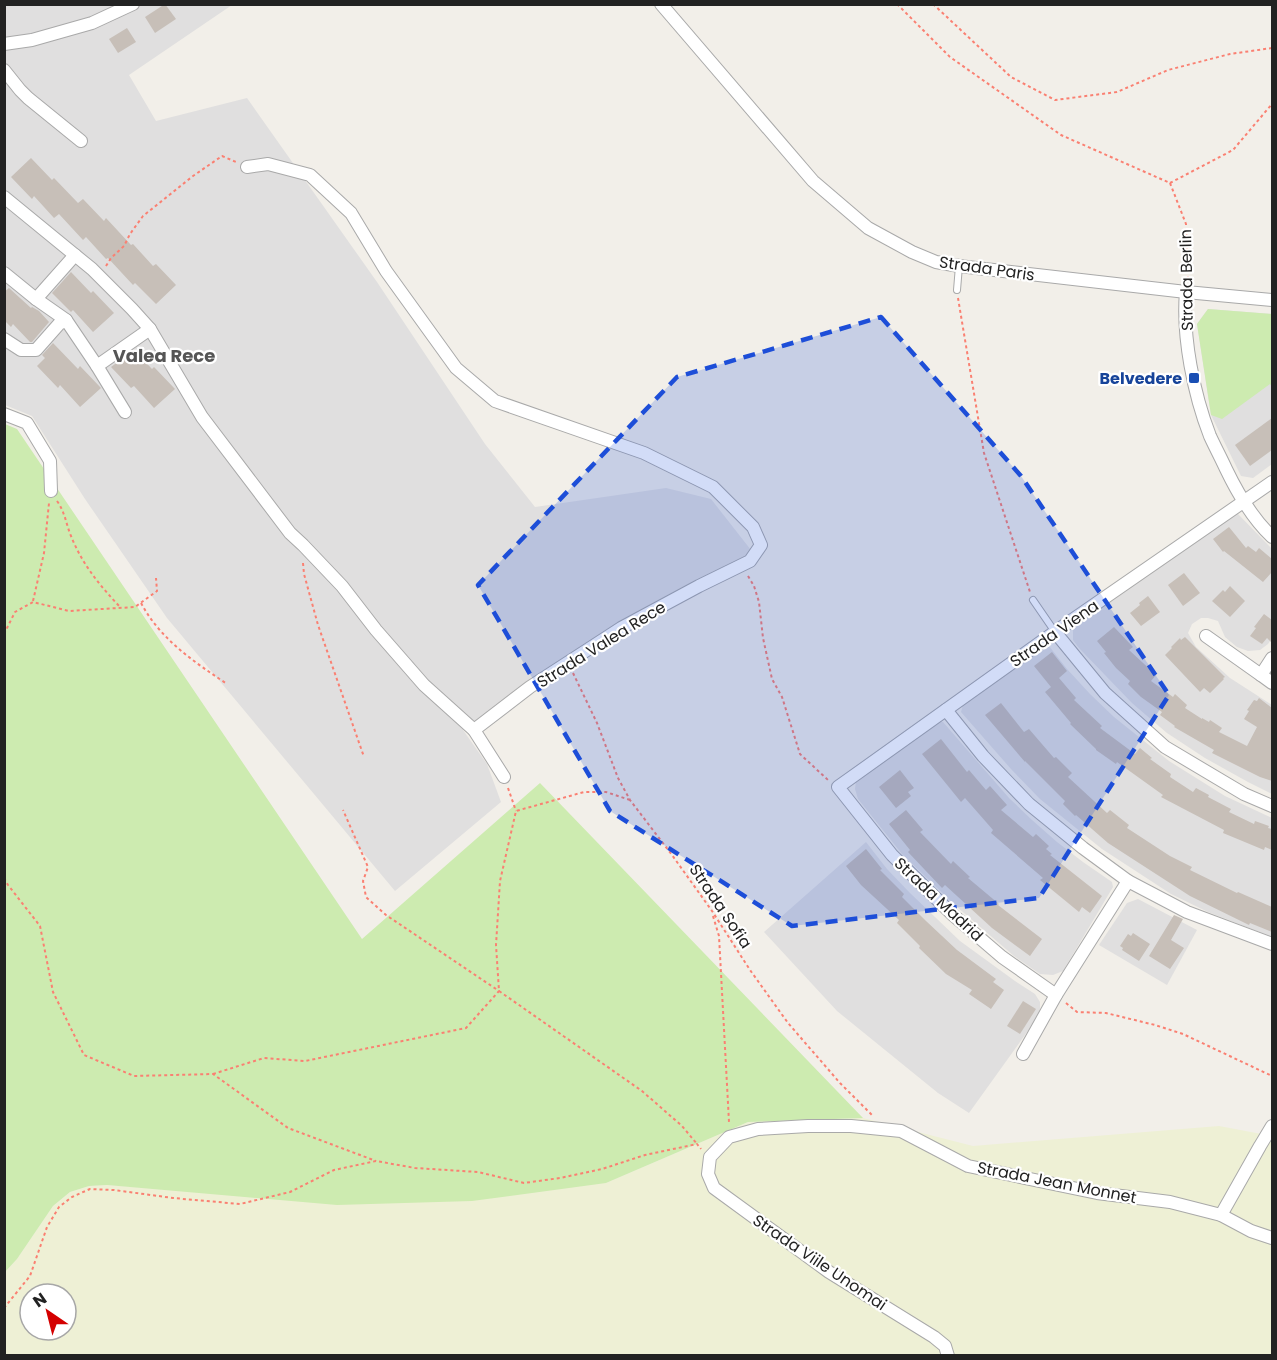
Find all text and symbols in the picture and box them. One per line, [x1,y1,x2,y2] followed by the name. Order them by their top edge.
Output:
[1174,229,1199,331] street label: Strada Berlin
[938,250,1036,287] street label: Strada Paris
[113,343,215,368] district label: Valea Rece
[1100,367,1182,390] place label: Belvedere
[1187,371,1201,385] marker: Belvedere
[1005,594,1103,673] street label: Strada Viena
[533,595,670,693] street label: Strada Valea Rece
[889,852,988,947] street label: Strada Madrid
[684,859,757,953] street label: Strada Sofia
[975,1156,1139,1209] street label: Strada Jean Monnet
[748,1209,891,1316] street label: Strada Viile Unomai
[18,1282,78,1342] north arrow
[28,1287,51,1313] text: N

